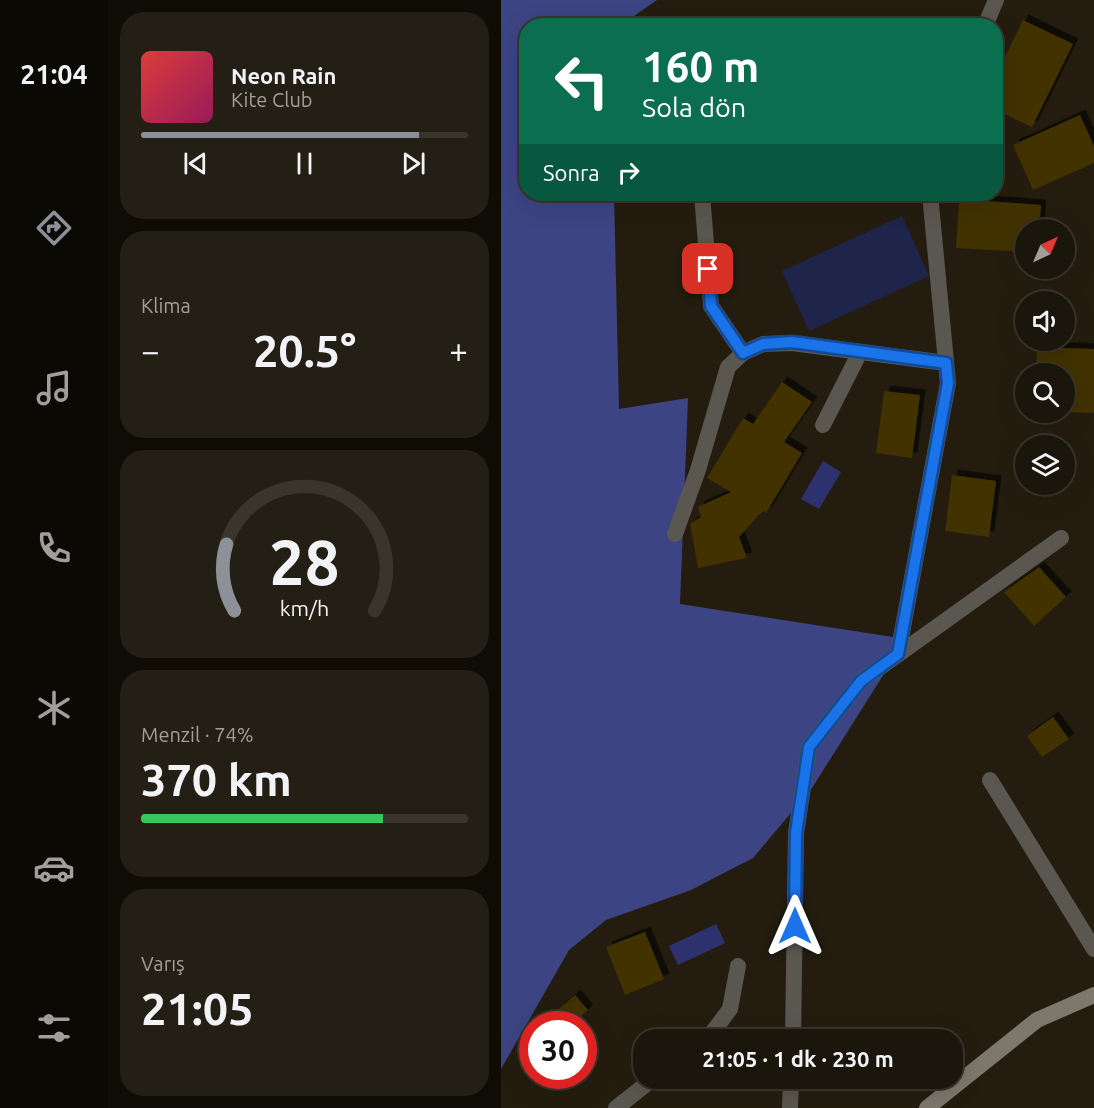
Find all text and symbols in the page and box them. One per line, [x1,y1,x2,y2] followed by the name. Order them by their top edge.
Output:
[543,42,621,120] icon: left
[642,43,759,90] text: 160 m
[20,59,88,89] text: 21:04
[231,63,336,88] text: Neon Rain
[231,88,313,111] text: Kite Club
[642,92,746,122] text: Sola dön
[179,147,212,180] icon: previous
[288,147,321,180] icon: pause
[397,147,430,180] icon: next
[612,156,645,189] icon: right
[543,160,600,185] text: Sonra
[33,207,75,249] icon: directions
[1015,219,1075,279] north arrow
[1015,219,1075,495] map controls
[682,243,733,294] pin
[691,252,724,285] icon: arrive
[1015,291,1075,351] button: sound
[141,294,191,317] text: Klima
[253,325,356,376] text: 20.5°
[141,332,160,369] text: −
[449,332,468,369] text: +
[1015,363,1075,423] button: search
[33,367,75,409] icon: music
[1015,435,1075,495] button: layers
[33,527,75,569] icon: phone
[269,527,340,597] text: 28
[280,596,329,620] text: km/h
[33,687,75,729] icon: climate
[141,723,254,746] text: Menzil · 74%
[141,754,292,805] text: 370 km
[33,847,75,889] icon: car
[763,894,827,958] position arrow
[141,952,185,975] text: Varış
[141,983,254,1034] text: 21:05
[33,1007,75,1049] icon: filters
[519,1011,597,1089] speed limit sign: 30
[702,1046,894,1071] text: 21:05 · 1 dk · 230 m

